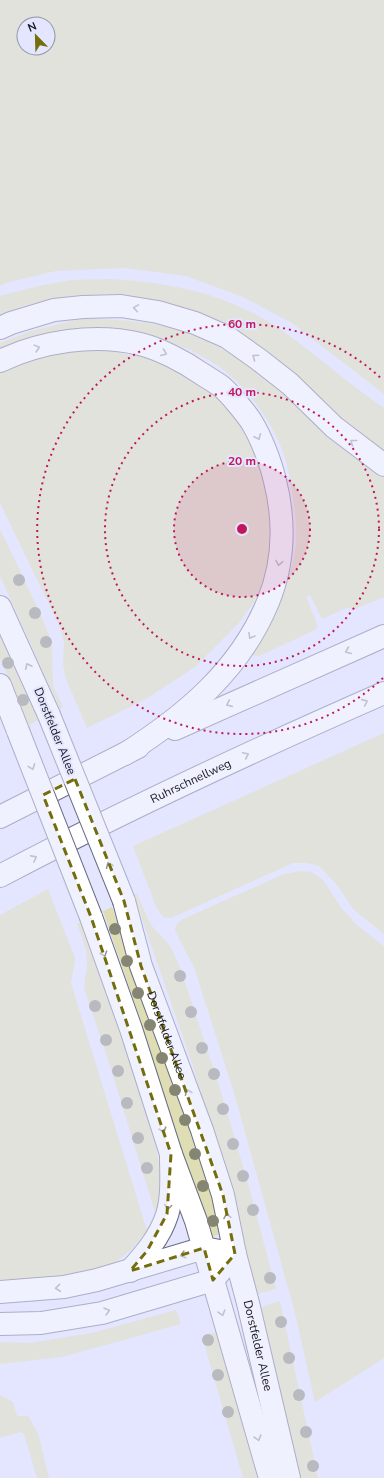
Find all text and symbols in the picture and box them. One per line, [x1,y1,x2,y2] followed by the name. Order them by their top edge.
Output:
[16,16,56,56] north arrow
[26,19,39,36] text: N
[133,304,139,313] one-way arrow
[228,316,256,332] text: 60 m
[33,344,40,353] one-way arrow
[160,349,167,357] one-way arrow
[252,354,259,362] one-way arrow
[228,384,256,400] text: 40 m
[253,433,261,440] one-way arrow
[350,439,357,446] one-way arrow
[228,453,256,469] text: 20 m
[235,522,249,536] centre of rings
[275,560,283,566] one-way arrow
[248,632,255,639] one-way arrow
[345,647,352,655] one-way arrow
[25,663,33,671] one-way arrow
[30,685,80,777] street label: Dorstfelder Allee
[361,698,368,706] one-way arrow
[226,699,234,707] one-way arrow
[242,752,250,760] one-way arrow
[148,755,234,807] street label: Ruhrschnellweg
[28,763,36,770] one-way arrow
[30,855,38,863] one-way arrow
[106,861,114,868] one-way arrow
[99,950,108,957] one-way arrow
[143,989,190,1082] street label: Dorstfelder Allee
[184,1089,192,1096] one-way arrow
[158,1126,167,1133] one-way arrow
[164,1203,173,1210] one-way arrow
[224,1213,232,1219] one-way arrow
[180,1250,187,1259] one-way arrow
[55,1283,61,1292] one-way arrow
[240,1298,276,1393] street label: Dorstfelder Allee
[103,1307,110,1316] one-way arrow
[217,1309,226,1316] one-way arrow
[253,1434,262,1441] one-way arrow

